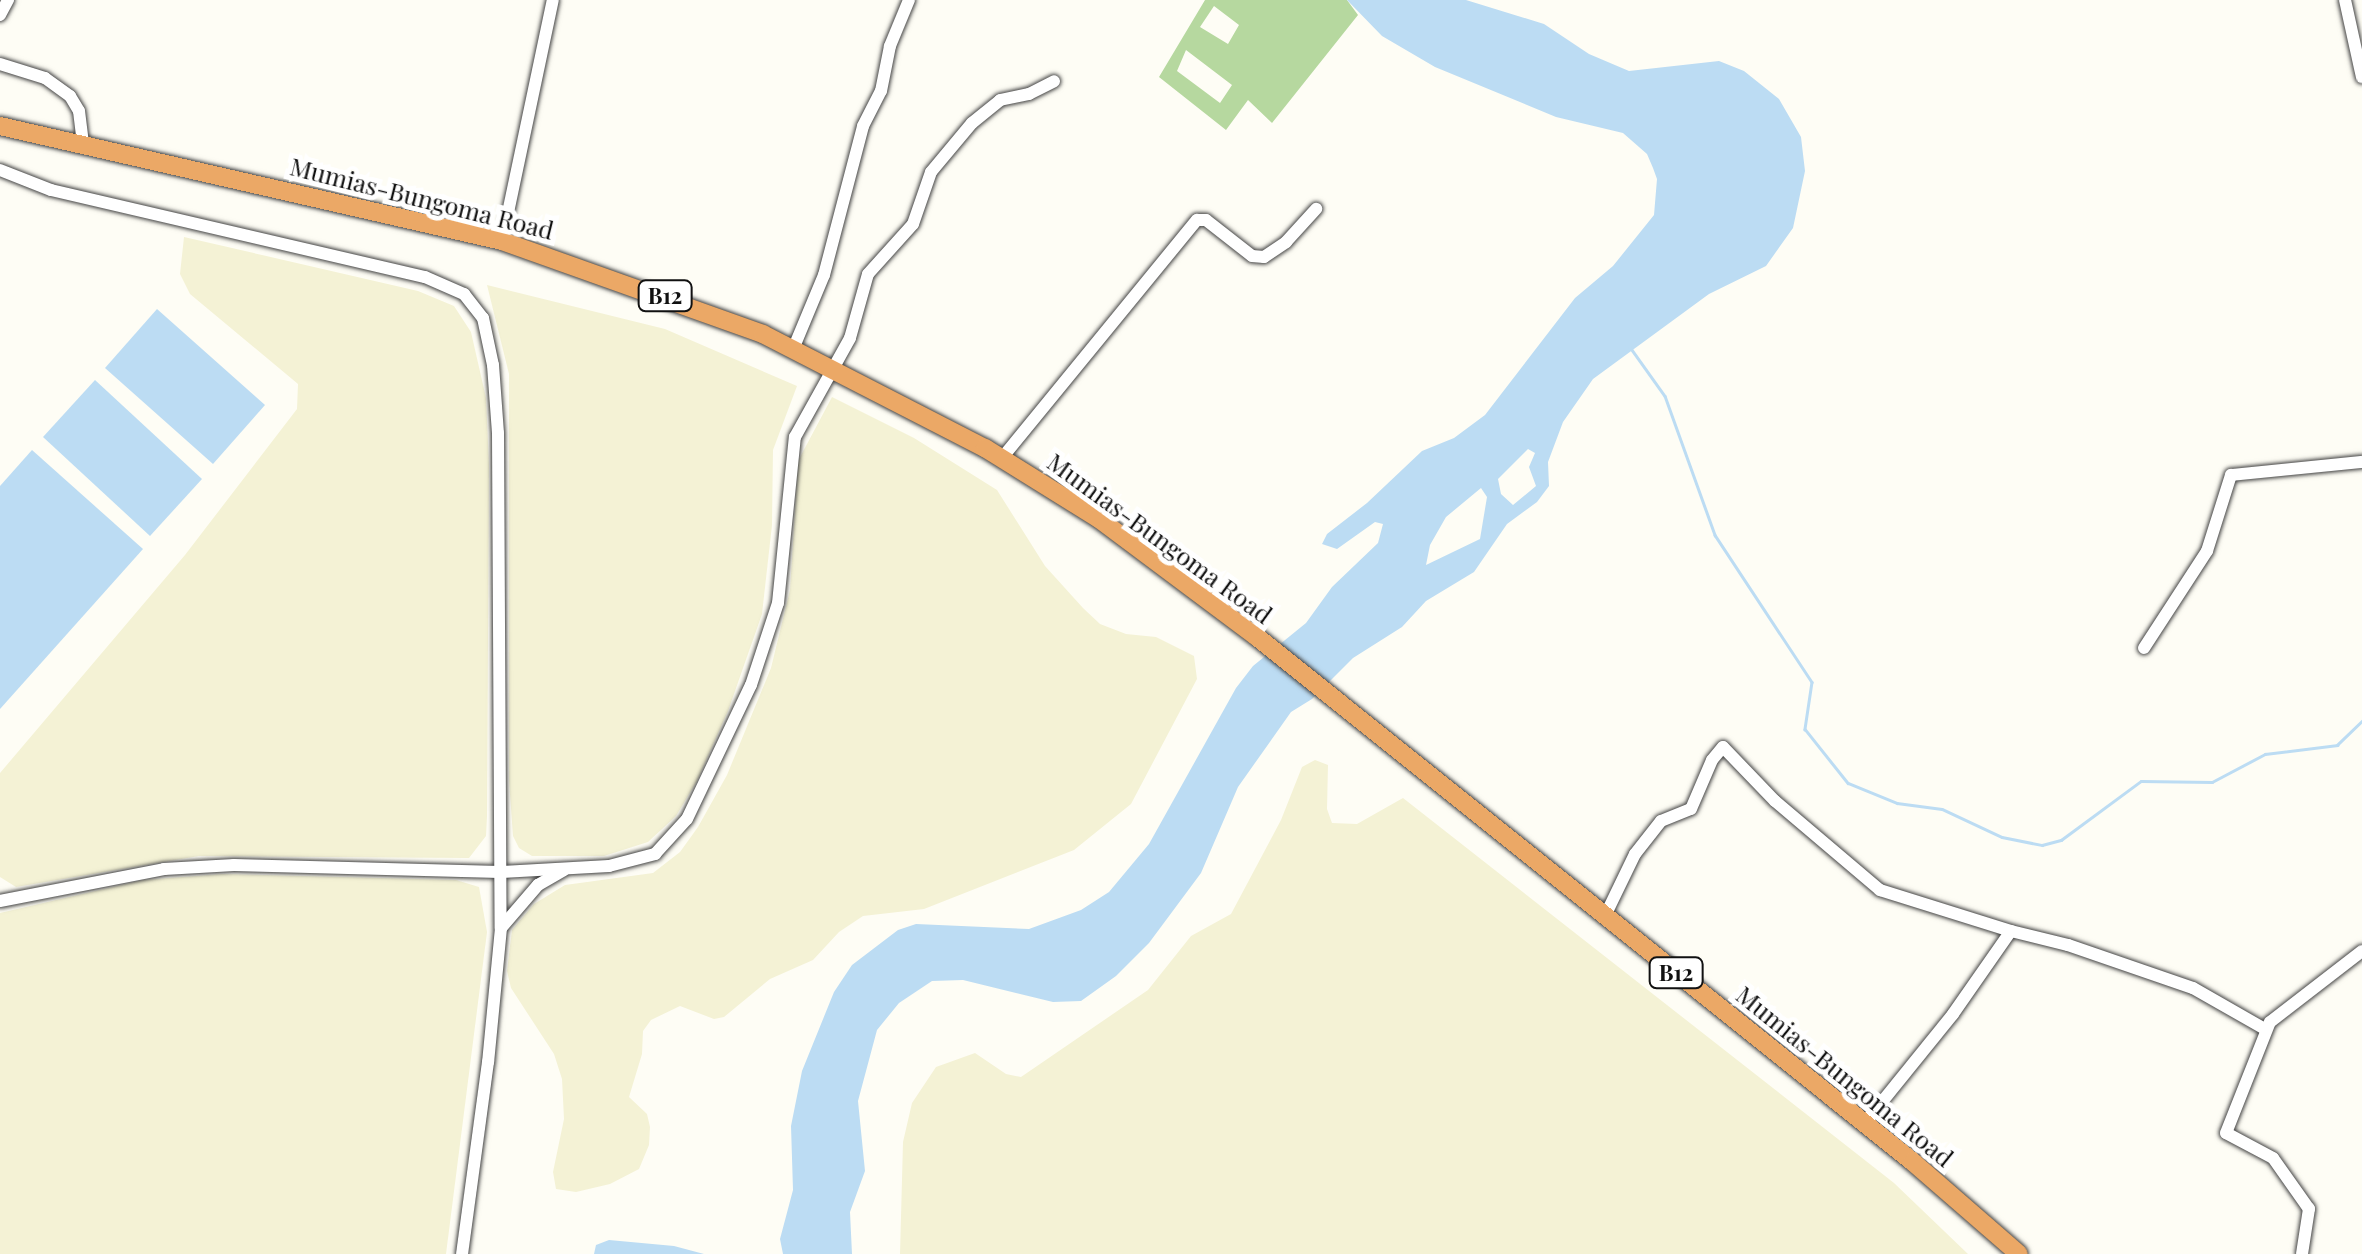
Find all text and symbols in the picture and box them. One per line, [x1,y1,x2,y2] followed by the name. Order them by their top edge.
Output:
[287,151,557,245] street label: Mumias-Bungoma Road
[638,279,692,313] road number: B12
[1042,446,1278,630] street label: Mumias-Bungoma Road
[1648,956,1704,990] road number: B12
[1730,979,1960,1173] street label: Mumias-Bungoma Road

